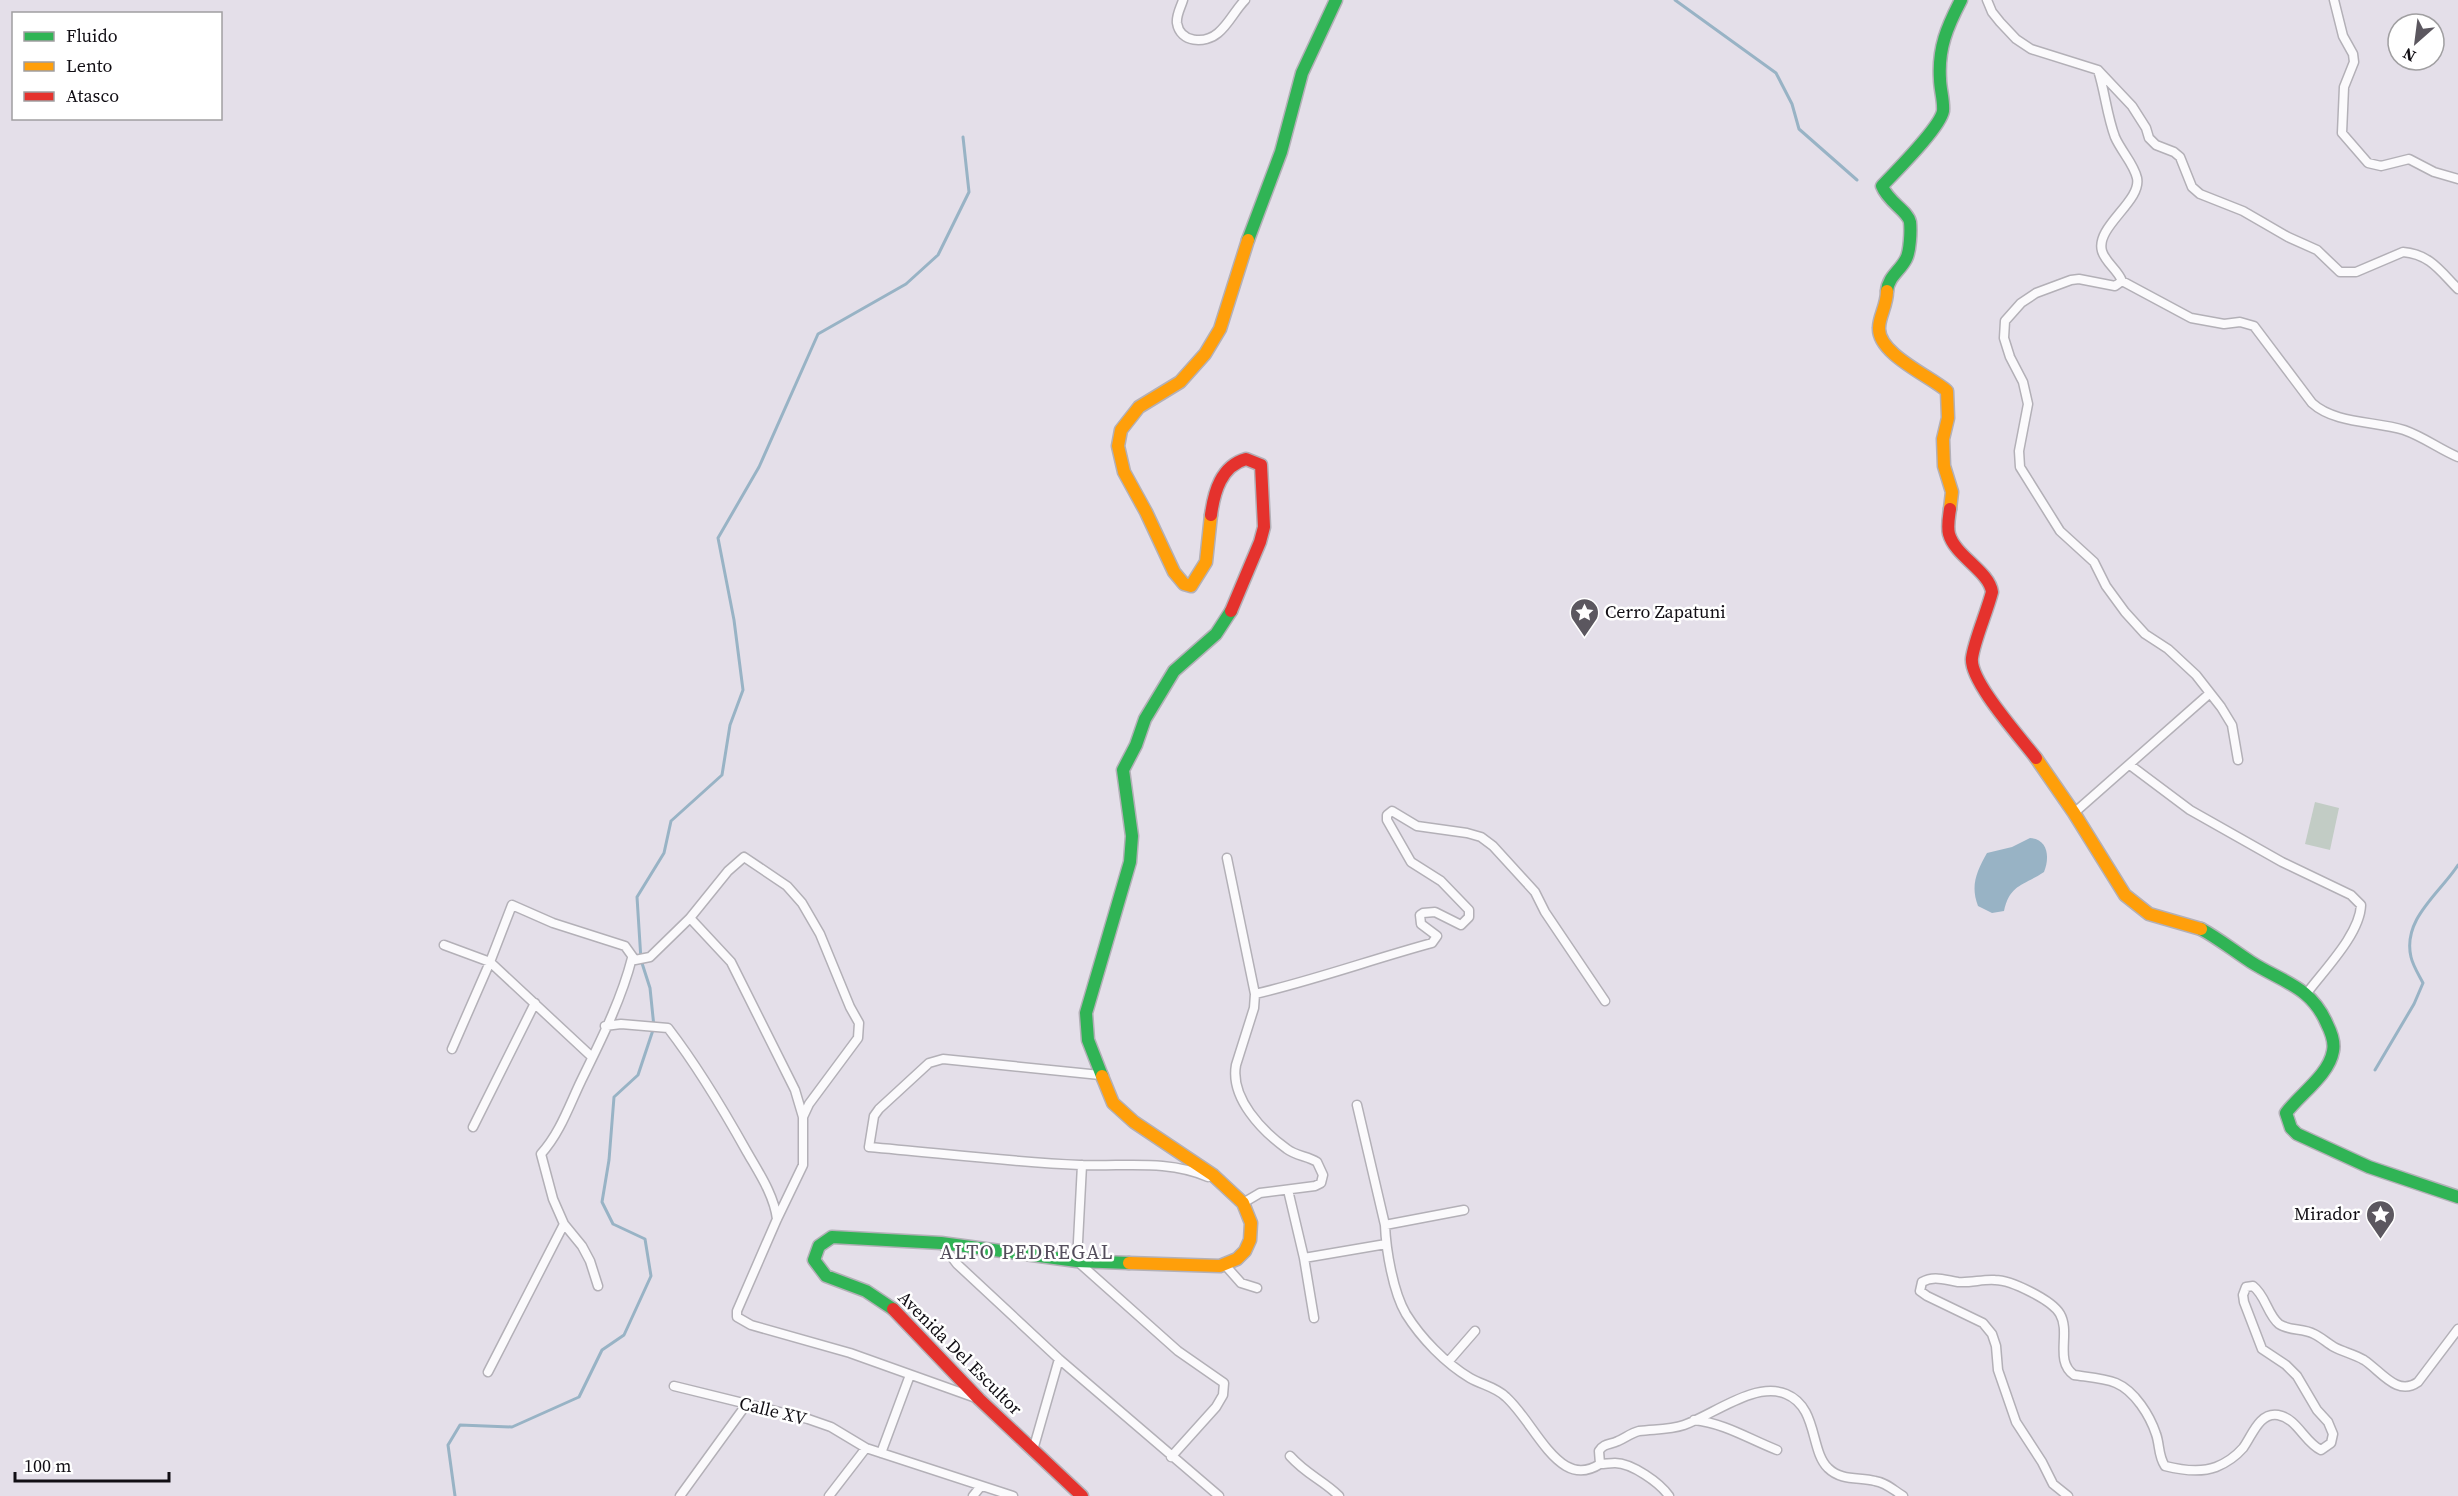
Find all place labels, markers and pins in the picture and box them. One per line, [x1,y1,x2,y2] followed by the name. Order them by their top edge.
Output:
[1568,596,1600,638] place icon: Cerro Zapatuni
[1605,599,1726,624] place label: Cerro Zapatuni
[2365,1198,2397,1240] place icon: Mirador
[2294,1201,2360,1226] place label: Mirador

